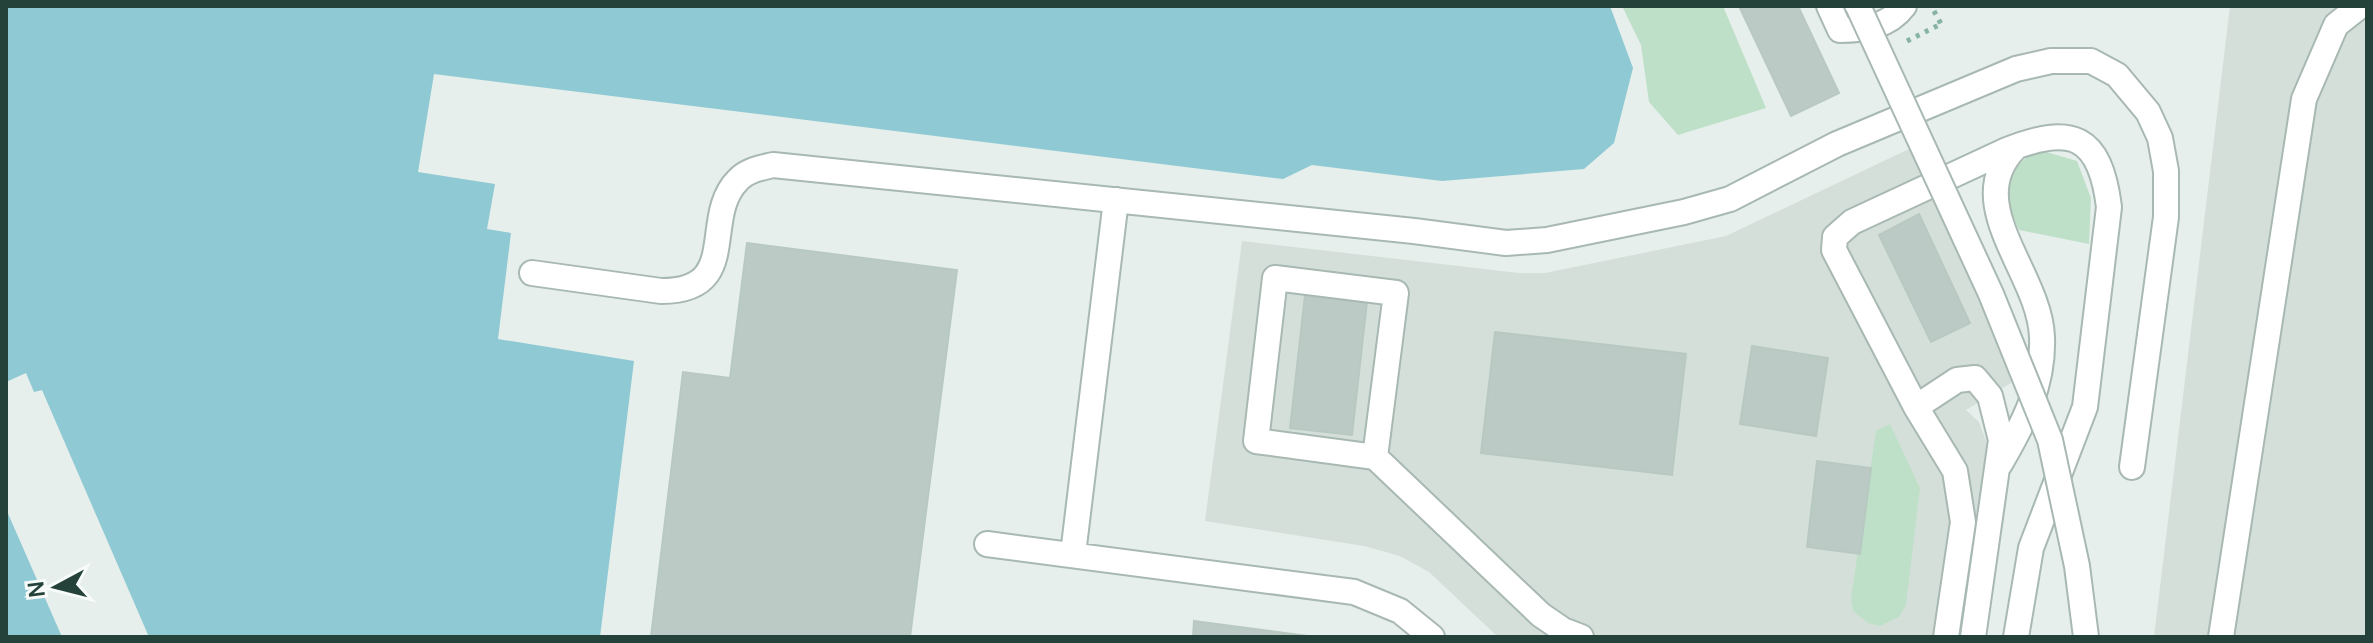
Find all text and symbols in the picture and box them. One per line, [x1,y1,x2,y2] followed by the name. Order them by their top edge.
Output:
[16,547,96,627] north arrow
[20,580,52,599] text: N

